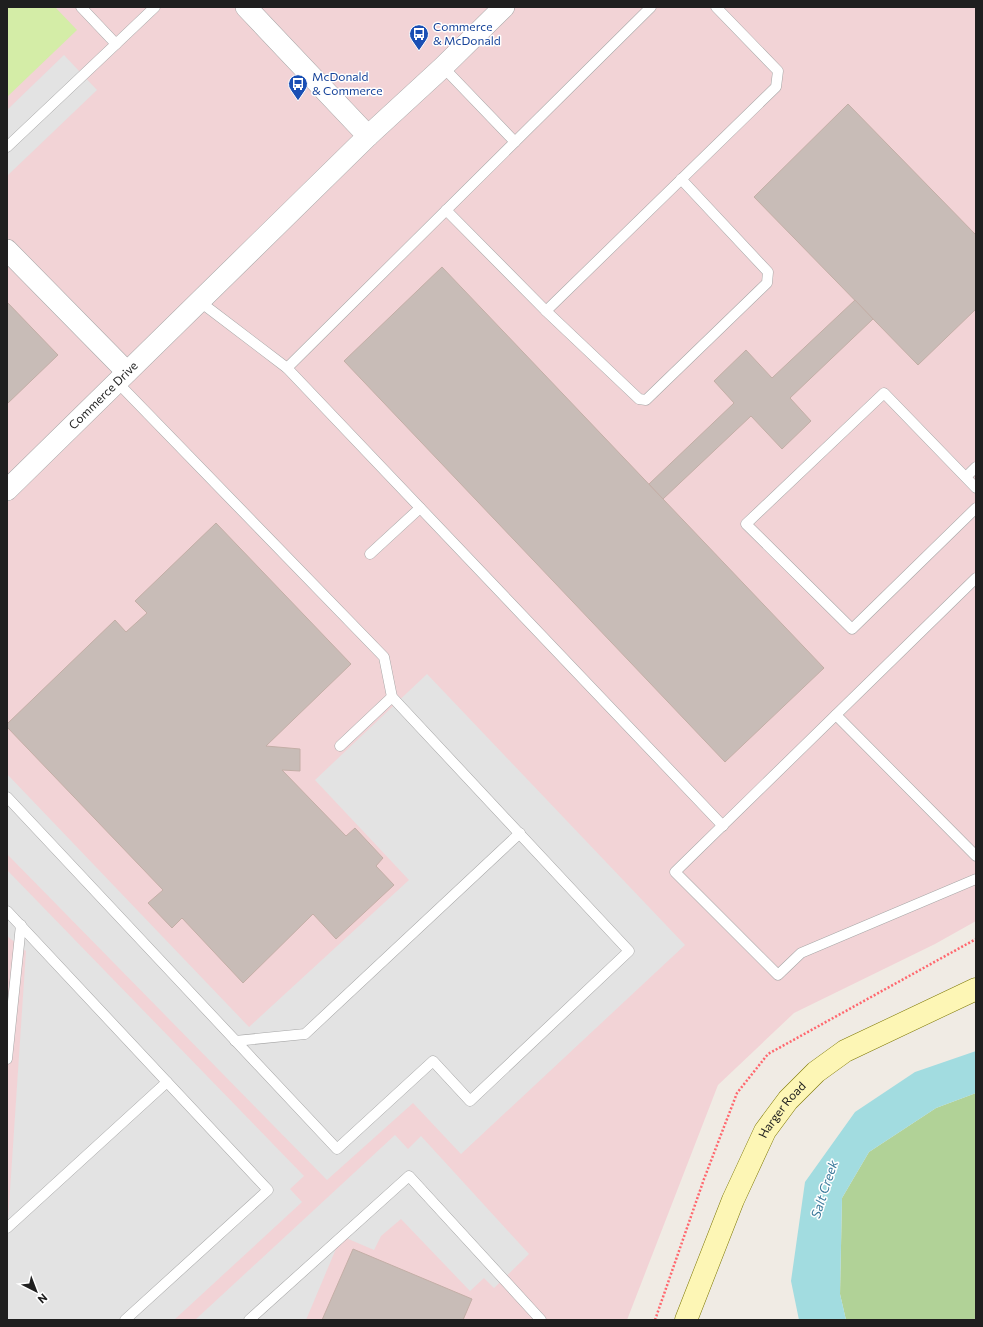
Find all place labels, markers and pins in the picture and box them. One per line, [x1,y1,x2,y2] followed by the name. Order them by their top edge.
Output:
[433,19,501,47] place label: Commerce & McDonald
[408,23,430,51] bus stop icon: Commerce & McDonald
[312,69,383,97] place label: McDonald & Commerce
[287,73,309,101] bus stop icon: McDonald & Commerce

